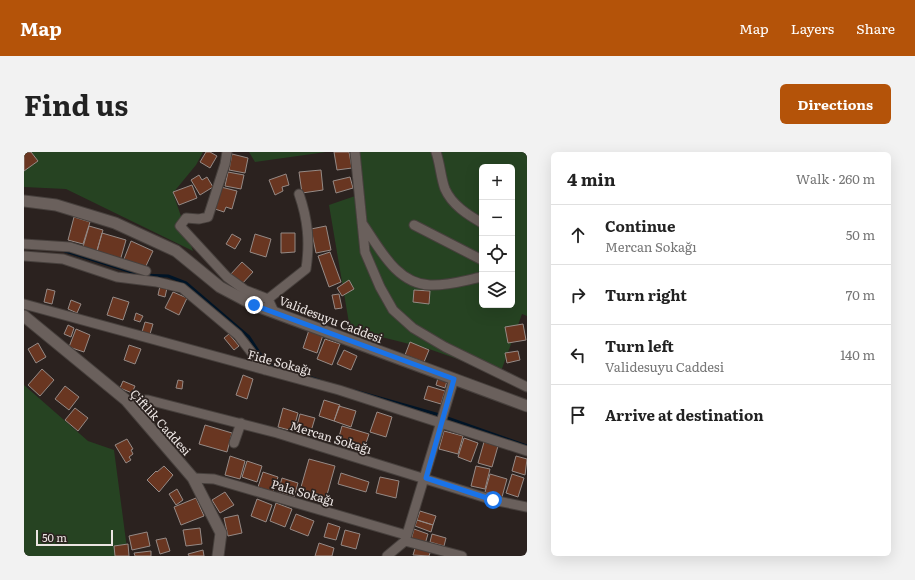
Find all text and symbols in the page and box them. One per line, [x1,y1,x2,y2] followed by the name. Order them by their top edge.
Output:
[20,14,62,42] text: Map
[739,18,769,38] text: Map
[791,18,834,38] text: Layers
[856,18,895,38] text: Share
[24,83,128,125] text: Find us
[780,84,891,124] button: Directions
[479,164,515,308] map controls
[479,164,515,200] button: +
[567,166,616,191] text: 4 min
[796,169,875,188] text: Walk · 260 m
[479,200,515,236] button: −
[605,214,675,237] text: Continue
[567,224,589,246] icon: ahead
[846,225,875,244] text: 50 m
[479,236,515,272] button: locate
[605,237,697,256] text: Mercan Sokağı
[479,272,515,308] button: layers
[605,283,687,306] text: Turn right
[567,284,589,306] icon: right
[846,285,875,304] text: 70 m
[276,291,386,347] street label: Validesuyu Caddesi
[245,296,263,314] route end
[605,334,674,357] text: Turn left
[567,344,589,366] icon: left
[246,345,314,379] street label: Fide Sokağı
[840,345,875,364] text: 140 m
[605,357,724,376] text: Validesuyu Caddesi
[126,385,196,459] street label: Çiftlik Caddesi
[605,403,764,426] text: Arrive at destination
[567,404,589,426] icon: arrive
[288,416,374,458] street label: Mercan Sokağı
[269,474,337,510] street label: Pala Sokağı
[484,491,502,509] route start
[36,528,113,547] scale bar
[42,529,67,545] text: 50 m

